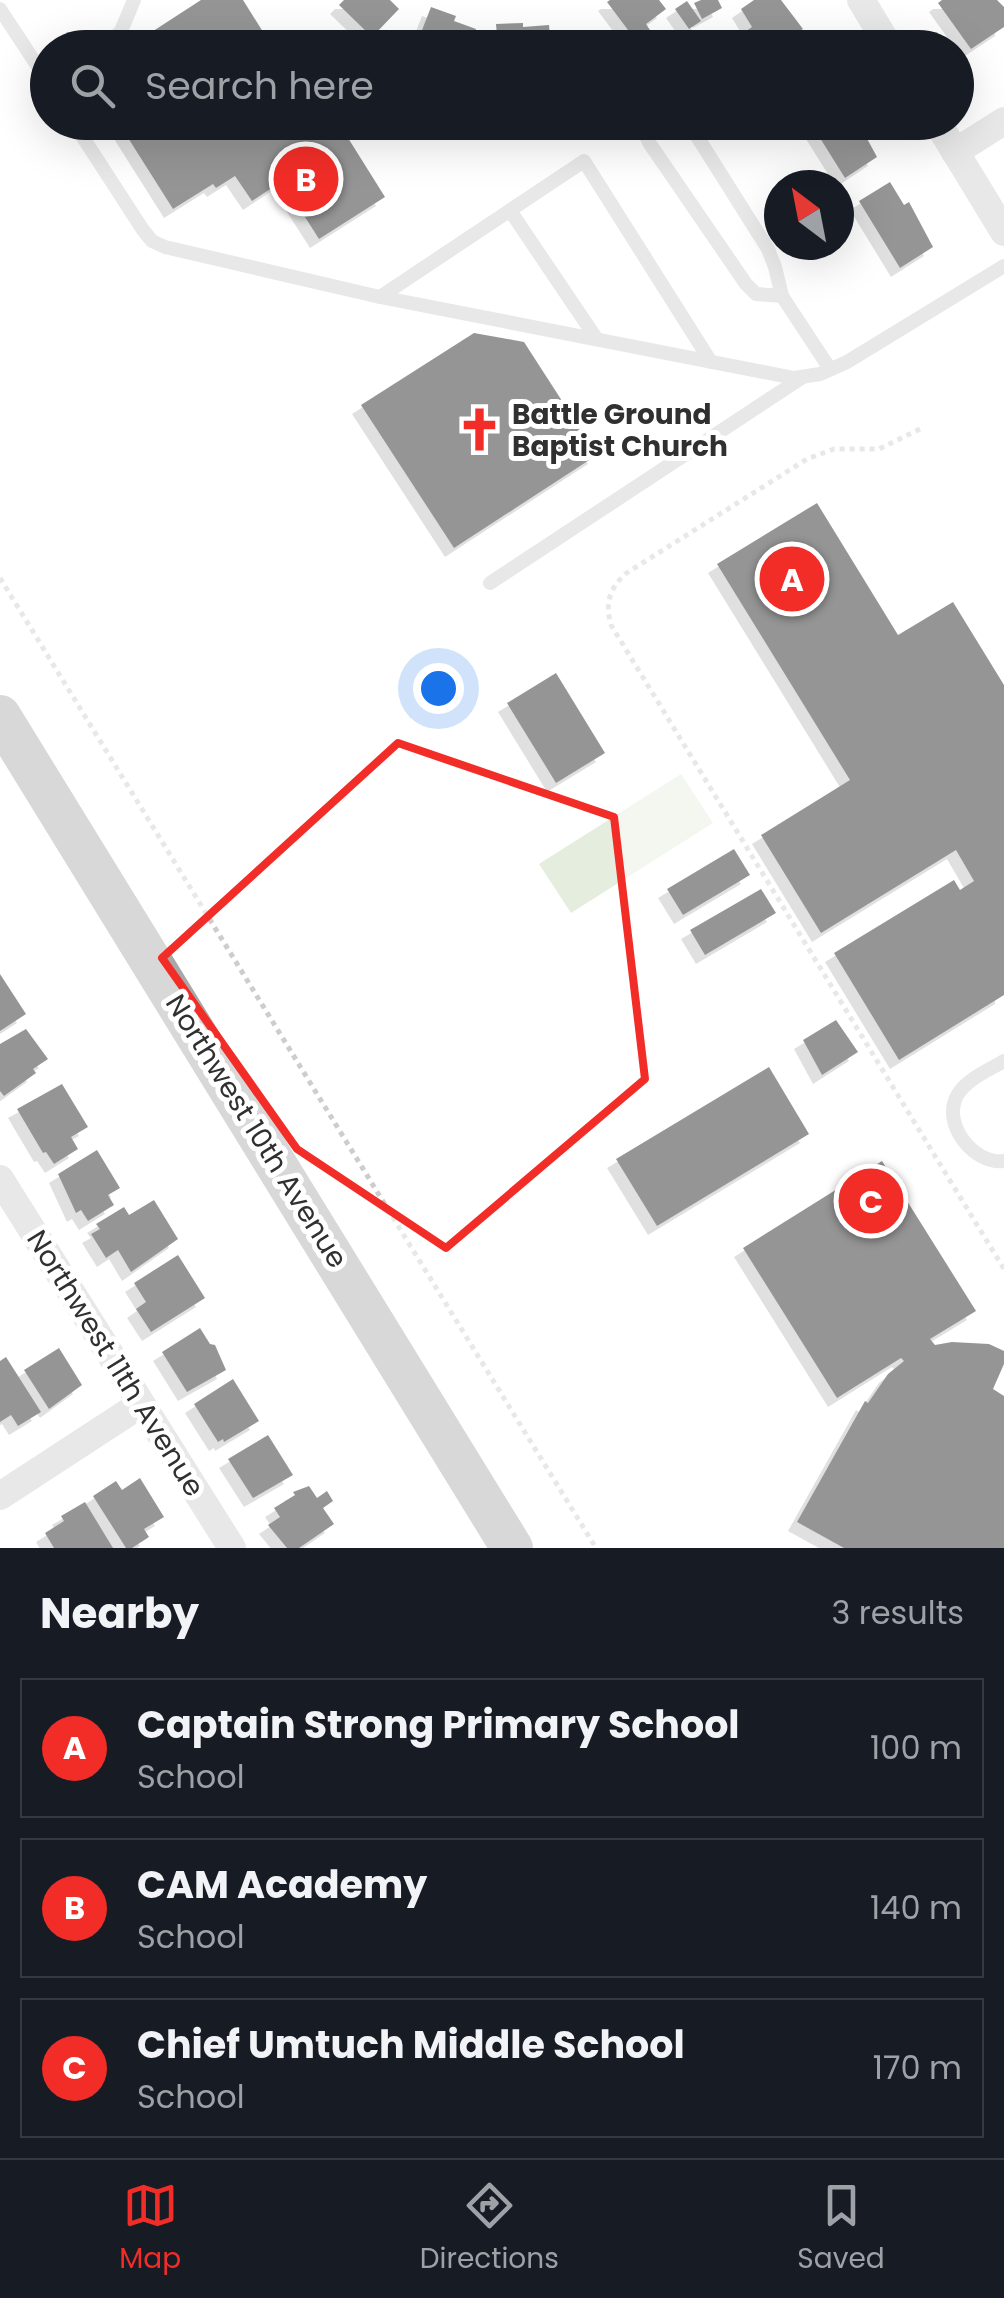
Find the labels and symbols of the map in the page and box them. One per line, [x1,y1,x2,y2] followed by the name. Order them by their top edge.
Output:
[274,142,338,216] pin: B
[764,170,854,260] north arrow
[512,395,728,466] place label: Battle Ground Baptist Church
[455,406,503,454] church icon: Battle Ground Baptist Church
[760,542,824,616] pin: A
[413,663,464,714] your location
[156,987,357,1276] street label: Northwest 10th Avenue
[838,1164,904,1238] pin: C
[18,1223,214,1504] street label: Northwest 11th Avenue

